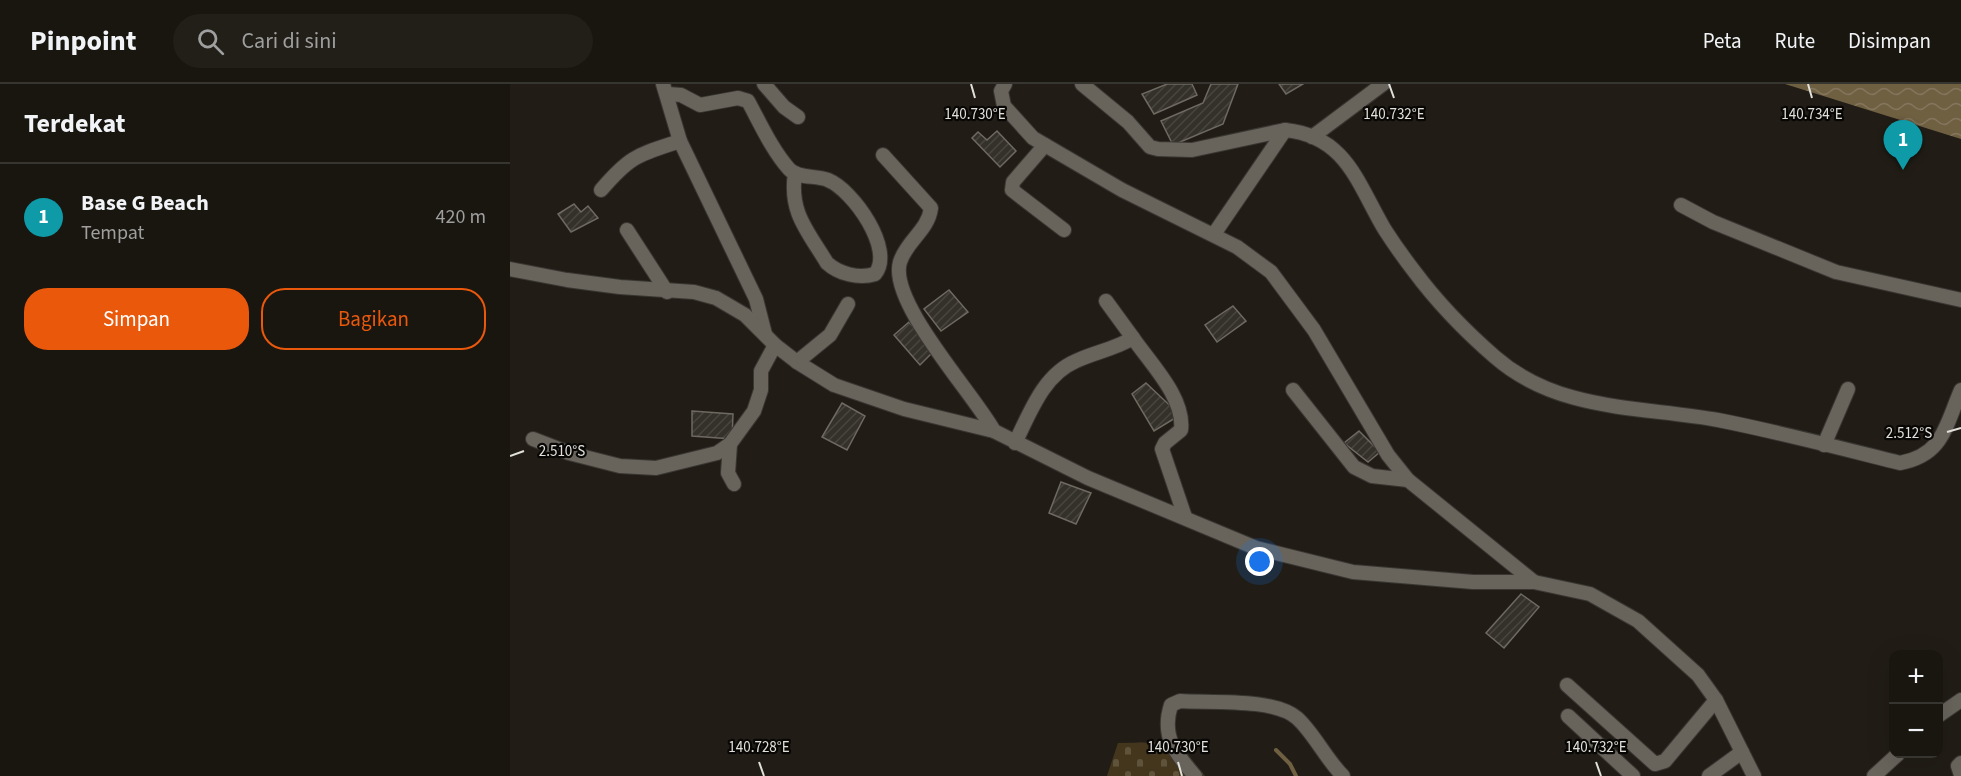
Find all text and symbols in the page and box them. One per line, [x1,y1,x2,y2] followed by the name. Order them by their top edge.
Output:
[173,14,593,68] search box
[30,21,137,61] text: Pinpoint
[194,25,227,58] icon: search
[242,25,337,57] text: Cari di sini
[1703,26,1741,56] text: Peta
[1774,26,1815,56] text: Rute
[1848,26,1931,56] text: Disimpan
[944,104,1006,125] text: 140.730°E
[1363,104,1425,125] text: 140.732°E
[1781,104,1843,125] text: 140.734°E
[24,105,126,142] text: Terdekat
[1884,120,1922,170] pin: 1
[81,187,209,219] text: Base G Beach
[38,203,49,231] text: 1
[436,203,486,231] text: 420 m
[81,219,144,247] text: Tempat
[24,288,249,350] button: Simpan
[261,288,486,350] button: Bagikan
[1886,423,1932,444] text: 2.512°S
[539,441,585,462] text: 2.510°S
[1245,547,1274,576] your location
[1889,650,1943,758] map controls
[1889,650,1943,704] button: +
[1889,704,1943,758] button: −
[728,737,790,758] text: 140.728°E
[1147,737,1209,758] text: 140.730°E
[1565,737,1627,758] text: 140.732°E

